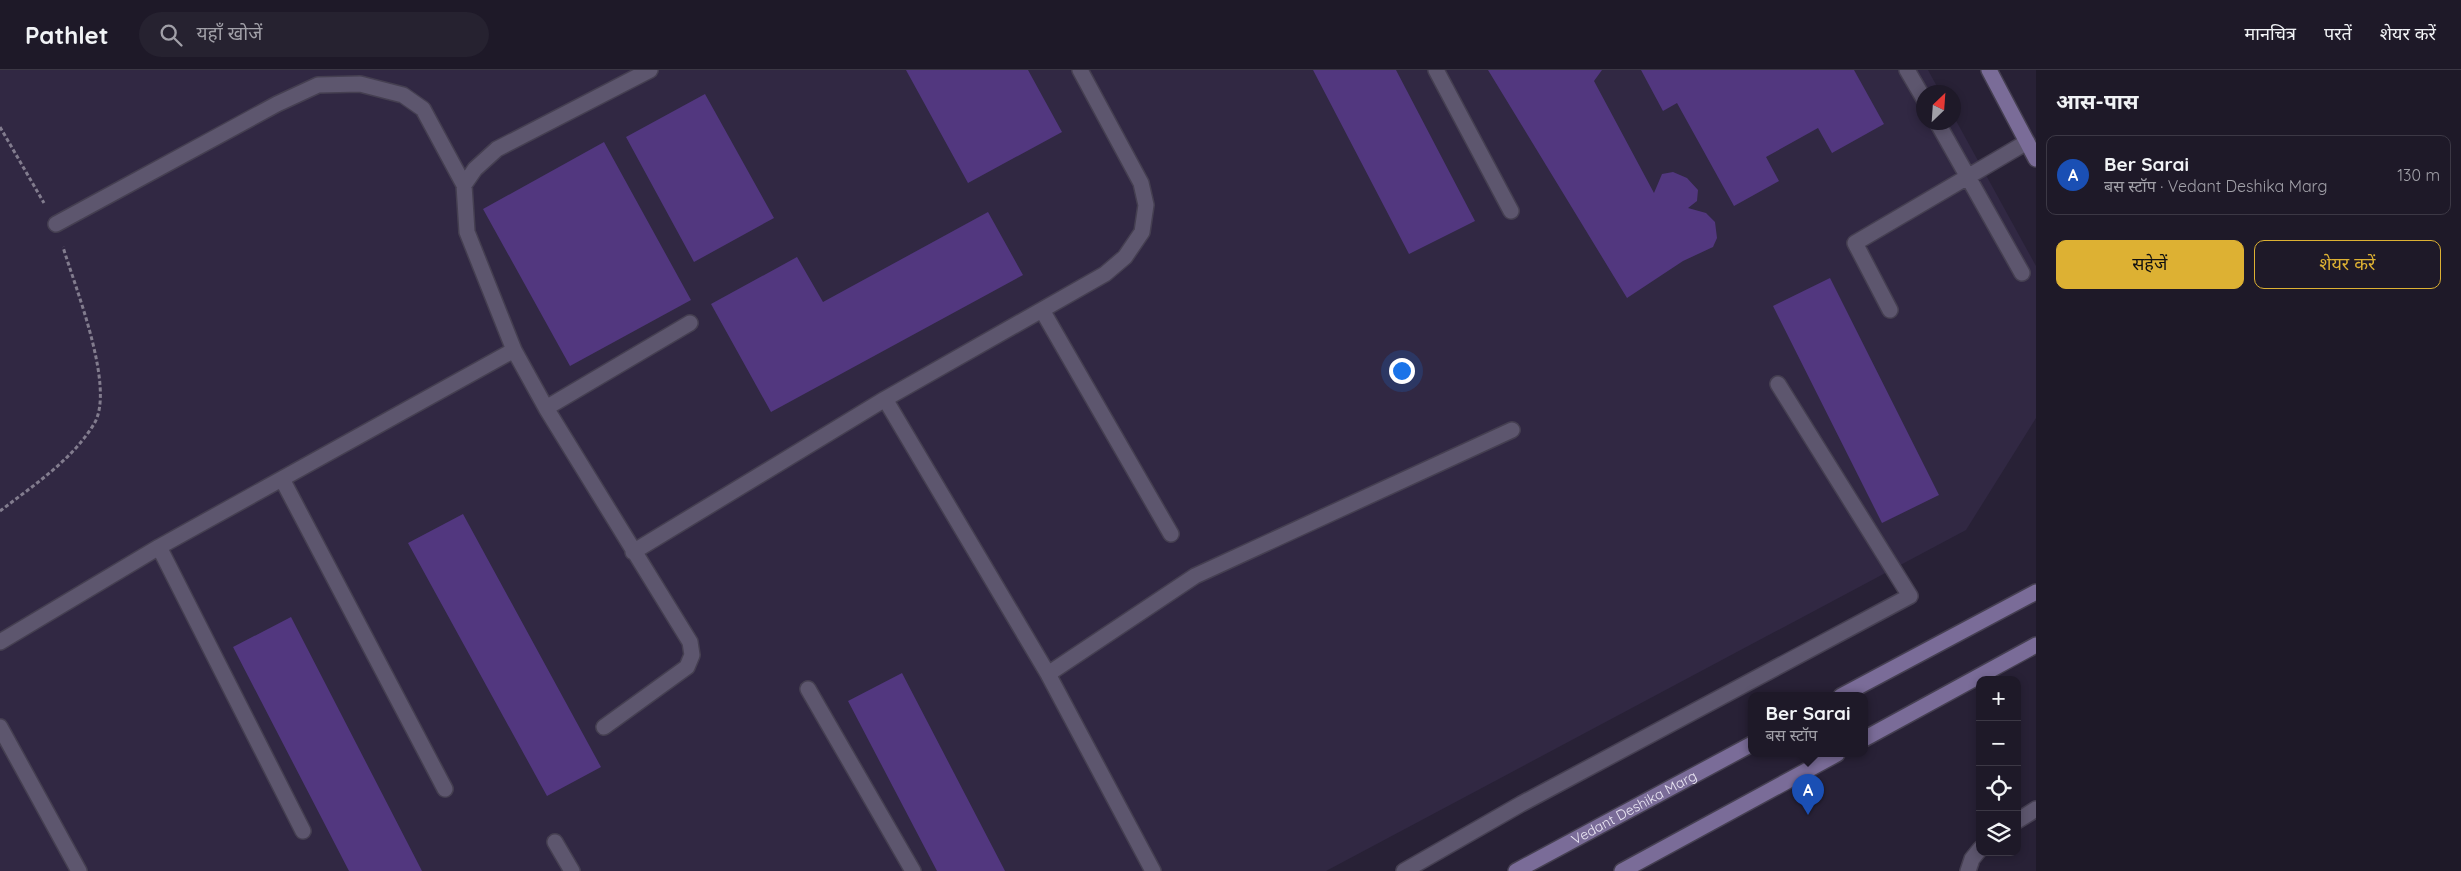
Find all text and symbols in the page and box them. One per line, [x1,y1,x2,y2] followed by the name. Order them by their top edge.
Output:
[139,12,489,57] search box
[25,20,109,50] text: Pathlet
[157,21,185,49] icon: search
[197,21,262,45] text: यहाँ खोजें
[2245,22,2296,45] text: मानचित्र
[2324,22,2352,45] text: परतें
[2380,22,2436,45] text: शेयर करें
[1916,85,1961,130] north arrow
[2056,88,2138,114] text: आस-पास
[2104,152,2189,176] text: Ber Sarai
[2068,165,2078,185] text: A
[2397,165,2440,185] text: 130 m
[2104,176,2328,196] text: बस स्टॉप · Vedant Deshika Marg
[2056,240,2244,289] button: सहेजें
[2254,240,2441,289] button: शेयर करें
[1389,358,1415,384] your location
[1976,676,2021,856] map controls
[1976,676,2021,721] button: +
[1748,692,1868,757] popup
[1766,701,1850,725] text: Ber Sarai
[1976,721,2021,766] button: −
[1766,725,1817,745] text: बस स्टॉप
[1568,766,1700,849] street label: Vedant Deshika Marg
[1976,766,2021,811] button: locate
[1792,774,1824,815] pin: A
[1976,811,2021,856] button: layers

